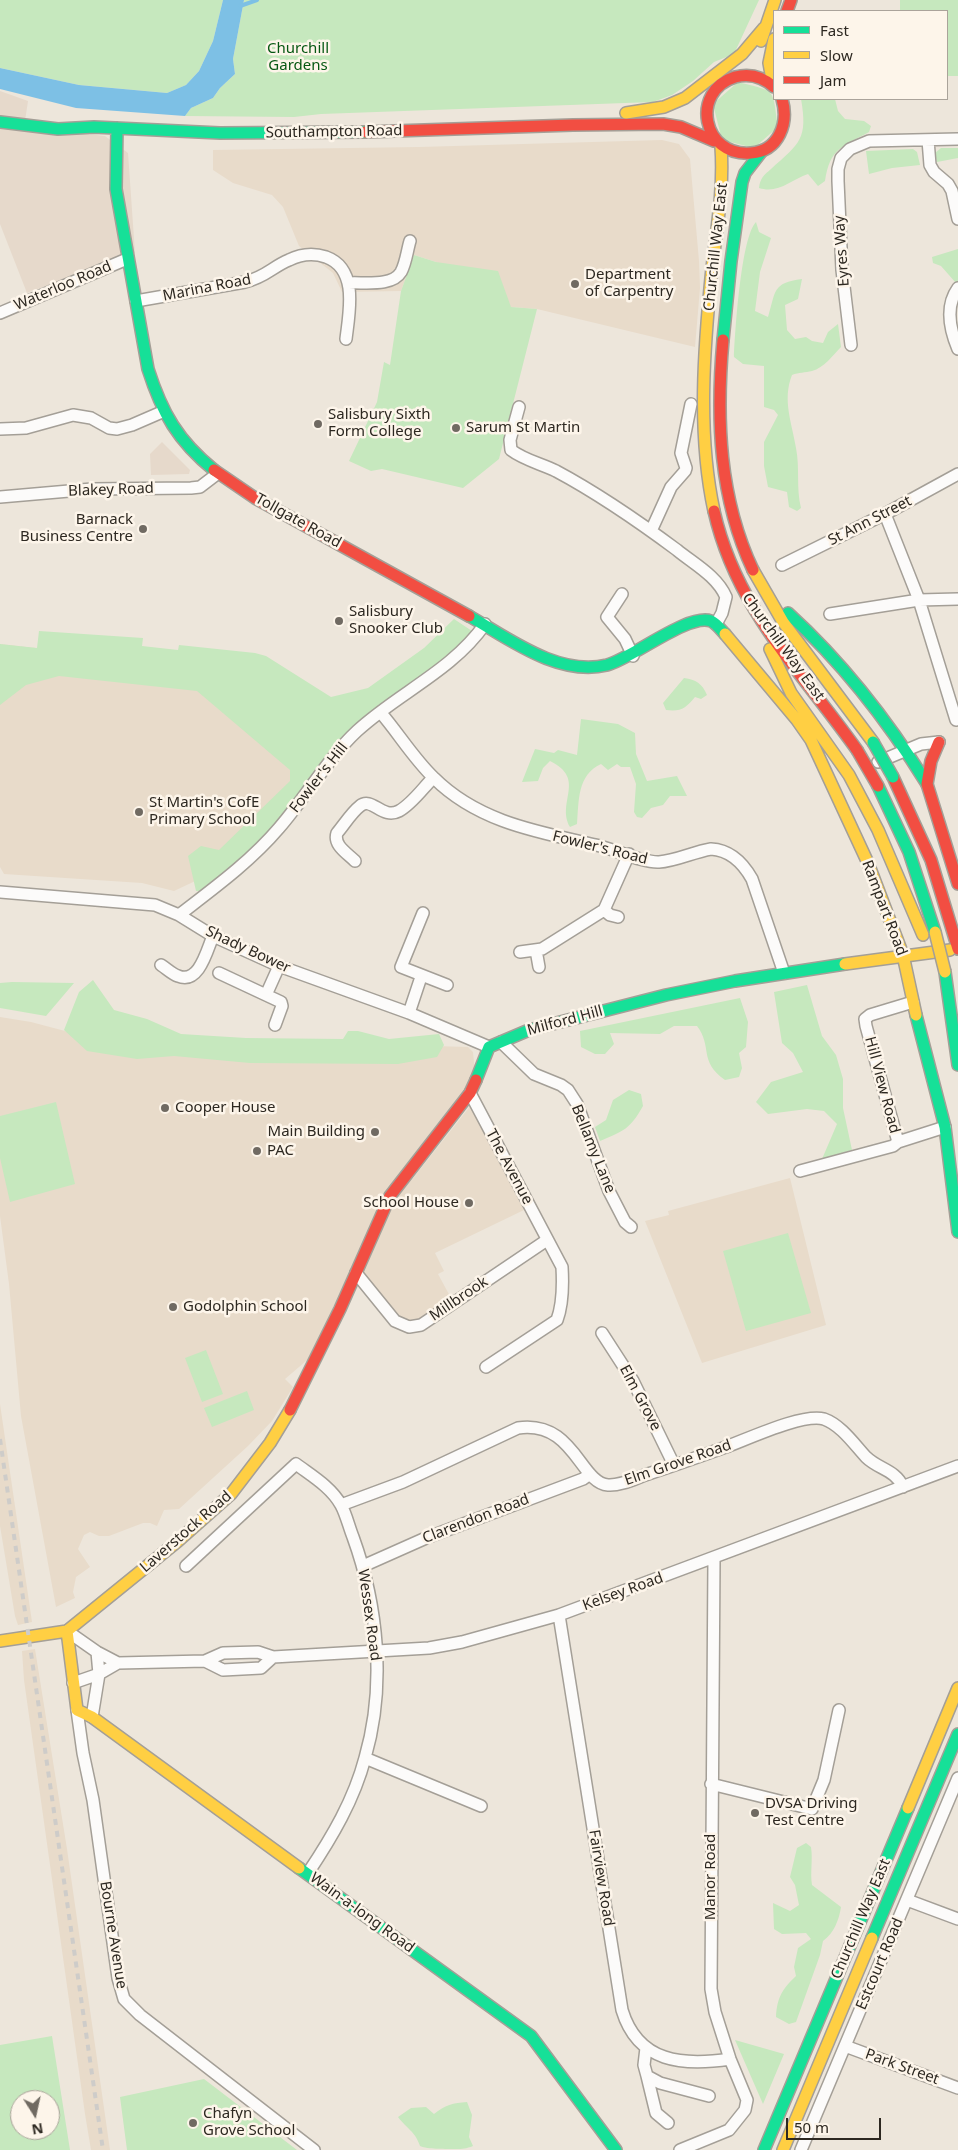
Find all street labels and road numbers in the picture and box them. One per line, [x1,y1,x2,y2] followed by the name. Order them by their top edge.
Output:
[266,122,402,142] street label: Southampton Road
[700,182,732,312] street label: Churchill Way East
[831,215,853,287] street label: Eyres Way
[12,257,114,315] street label: Waterloo Road
[161,271,253,305] street label: Marina Road
[68,480,154,500] street label: Blakey Road
[252,490,344,552] street label: Tollgate Road
[825,492,915,550] street label: St Ann Street
[738,590,828,704] street label: Churchill Way East
[286,739,352,817] street label: Fowler's Hill
[551,827,649,869] street label: Fowler's Road
[858,858,910,958] street label: Rampart Road
[203,922,293,978] street label: Shady Bower
[525,1002,605,1040] street label: Milford Hill
[860,1035,904,1135] street label: Hill View Road
[567,1102,619,1196] street label: Bellamy Lane
[482,1126,536,1208] street label: The Avenue
[426,1273,492,1325] street label: Millbrook
[615,1362,665,1434] street label: Elm Grove
[622,1436,734,1490] street label: Elm Grove Road
[137,1487,235,1577] street label: Laverstock Road
[420,1490,532,1548] street label: Clarendon Road
[354,1568,384,1662] street label: Wessex Road
[580,1569,666,1615] street label: Kelsey Road
[584,1828,618,1928] street label: Fairview Road
[702,1834,720,1920] street label: Manor Road
[828,1856,894,1982] street label: Churchill Way East
[306,1869,418,1957] street label: Wain-a-long Road
[96,1880,130,1990] street label: Bourne Avenue
[853,1915,907,2013] street label: Estcourt Road
[863,2045,941,2089] street label: Park Street

